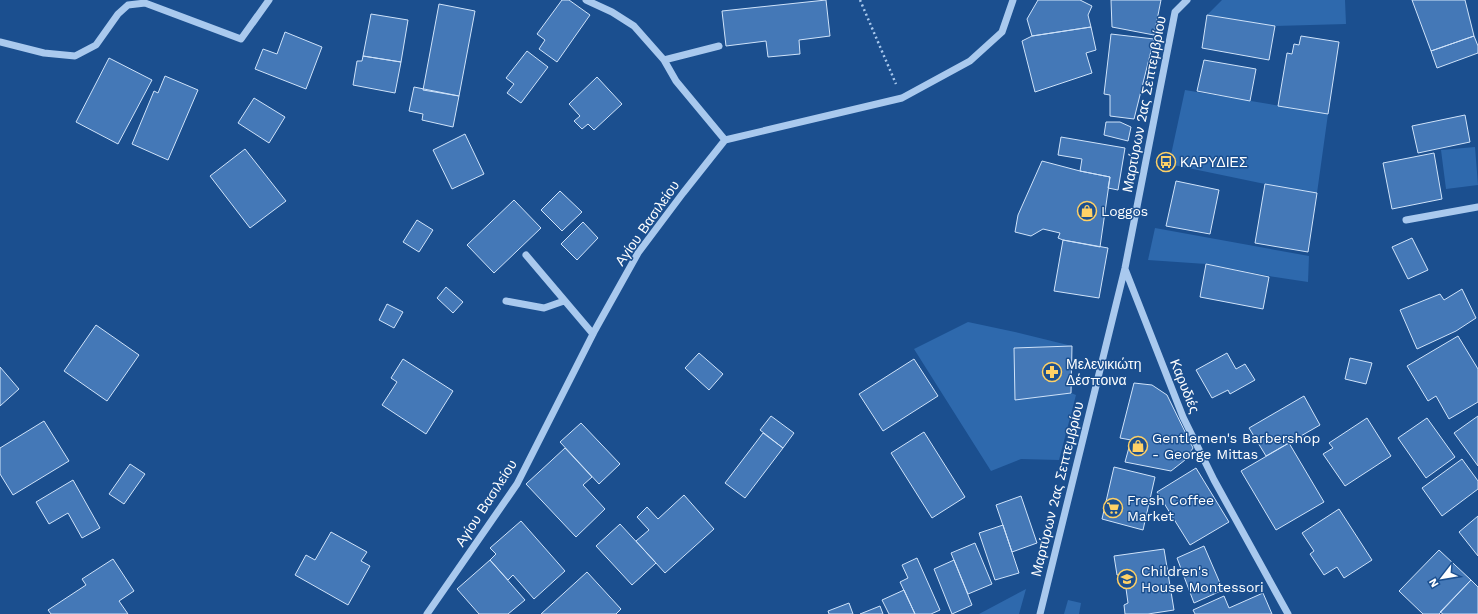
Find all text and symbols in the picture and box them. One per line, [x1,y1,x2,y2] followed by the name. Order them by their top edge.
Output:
[1119,14,1169,194] street label: Μαρτύρων 2ας Σεπτεμβρίου
[1155,151,1177,173] bus stop icon: ΚΑΡΥΔΙΕΣ
[1180,154,1248,170] place label: ΚΑΡΥΔΙΕΣ
[612,177,682,269] street label: Αγίου Βασιλείου
[1076,200,1098,222] shop icon: Loggos
[1101,203,1148,219] place label: Loggos
[1066,356,1141,388] place label: Μελενικιώτη Δέσποινα
[1167,357,1203,416] street label: Καρυδιές
[1041,361,1063,383] pharmacy icon: Μελενικιώτη Δέσποινα
[1028,400,1086,578] street label: Μαρτύρων 2ας Σεπτεμβρίου
[1152,430,1320,462] place label: Gentlemen's Barbershop - George Mittas
[1127,435,1149,457] shop icon: Gentlemen's Barbershop - George Mittas
[452,457,520,549] street label: Αγίου Βασιλείου
[1127,492,1214,524] place label: Fresh Coffee Market
[1102,497,1124,519] supermarket icon: Fresh Coffee Market
[1422,558,1462,598] north arrow
[1141,563,1264,595] place label: Children's House Montessori
[1116,568,1138,590] school or university icon: Children's House Montessori
[1426,576,1442,590] text: N

